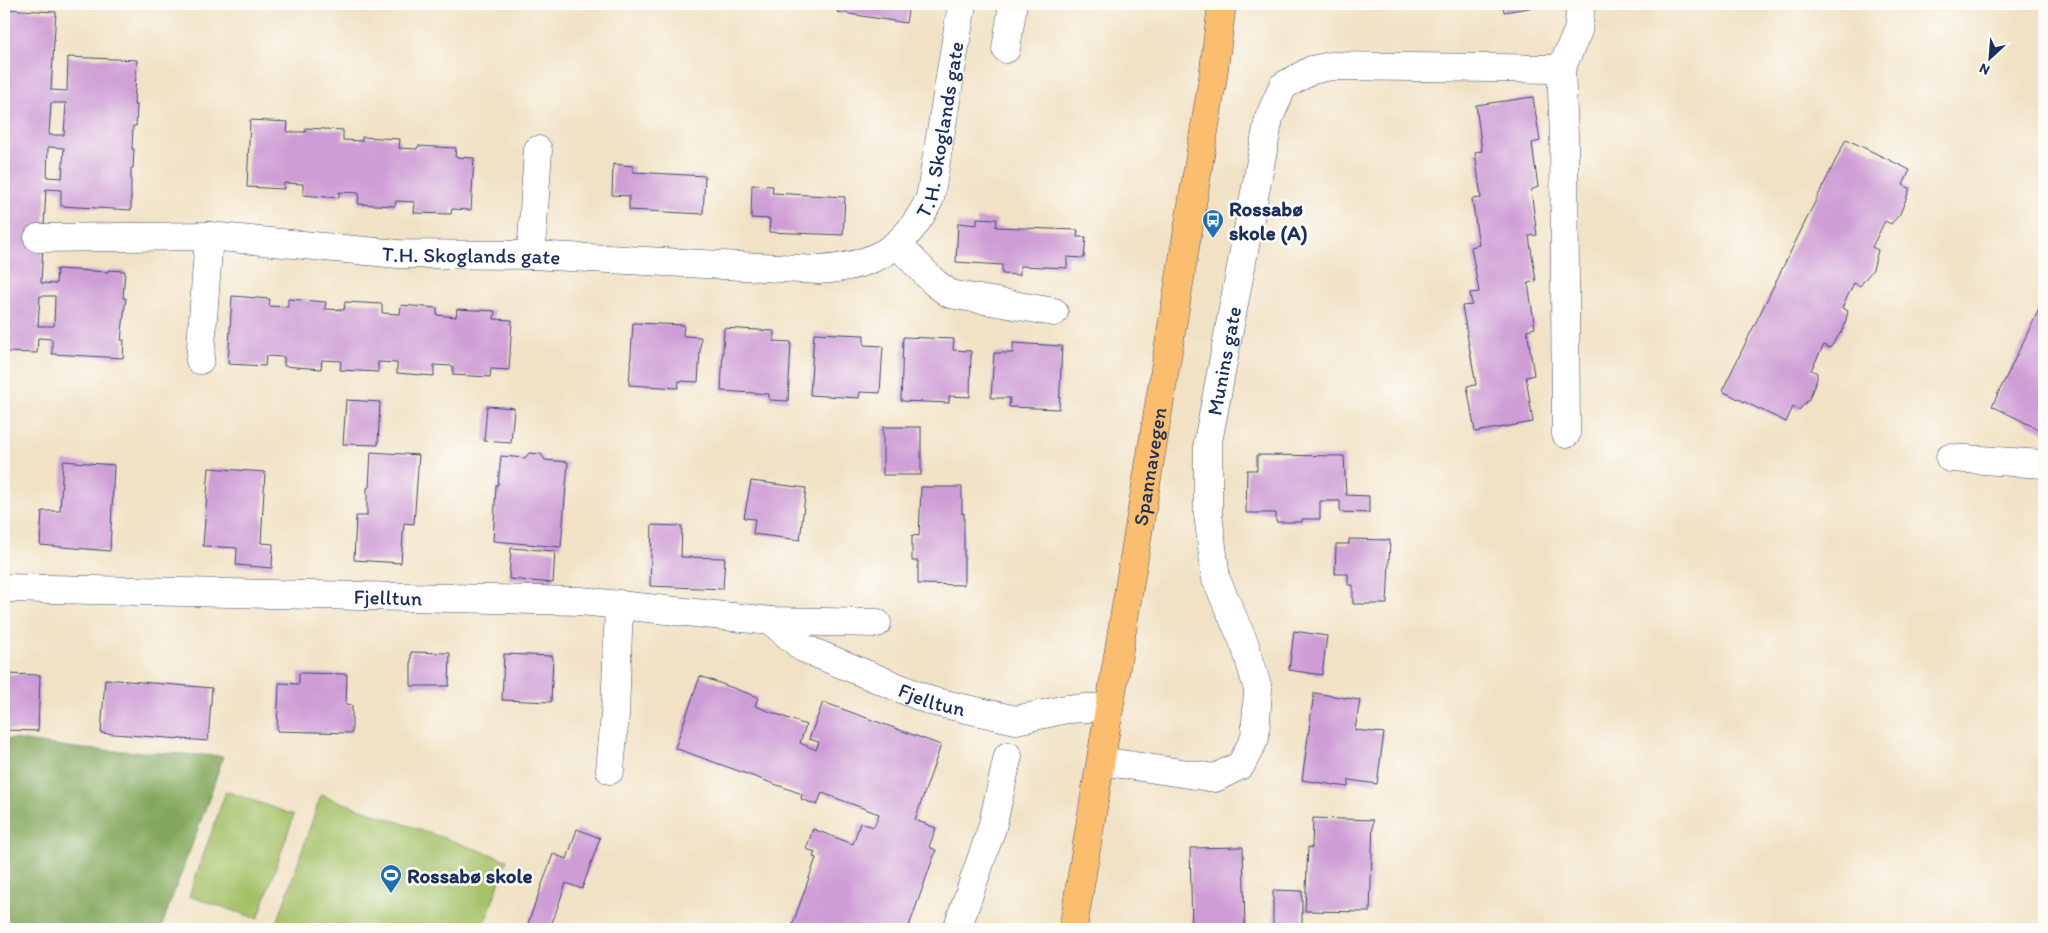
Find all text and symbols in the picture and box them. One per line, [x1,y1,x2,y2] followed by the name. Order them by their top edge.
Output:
[1966,32,2016,82] north arrow
[910,40,968,222] street label: T.H. Skoglands gate
[1977,60,1992,79] text: N
[1229,196,1308,246] place label: Rossabø skole (A)
[1201,208,1225,239] bus stop icon: Rossabø skole (A)
[381,240,561,269] street label: T.H. Skoglands gate
[1201,304,1246,417] street label: Munins gate
[1127,405,1171,527] street label: Spannavegen
[353,583,422,610] street label: Fjelltun
[895,677,968,721] street label: Fjelltun
[379,863,403,894] sports icon: Rossabø skole
[407,863,532,888] place label: Rossabø skole

